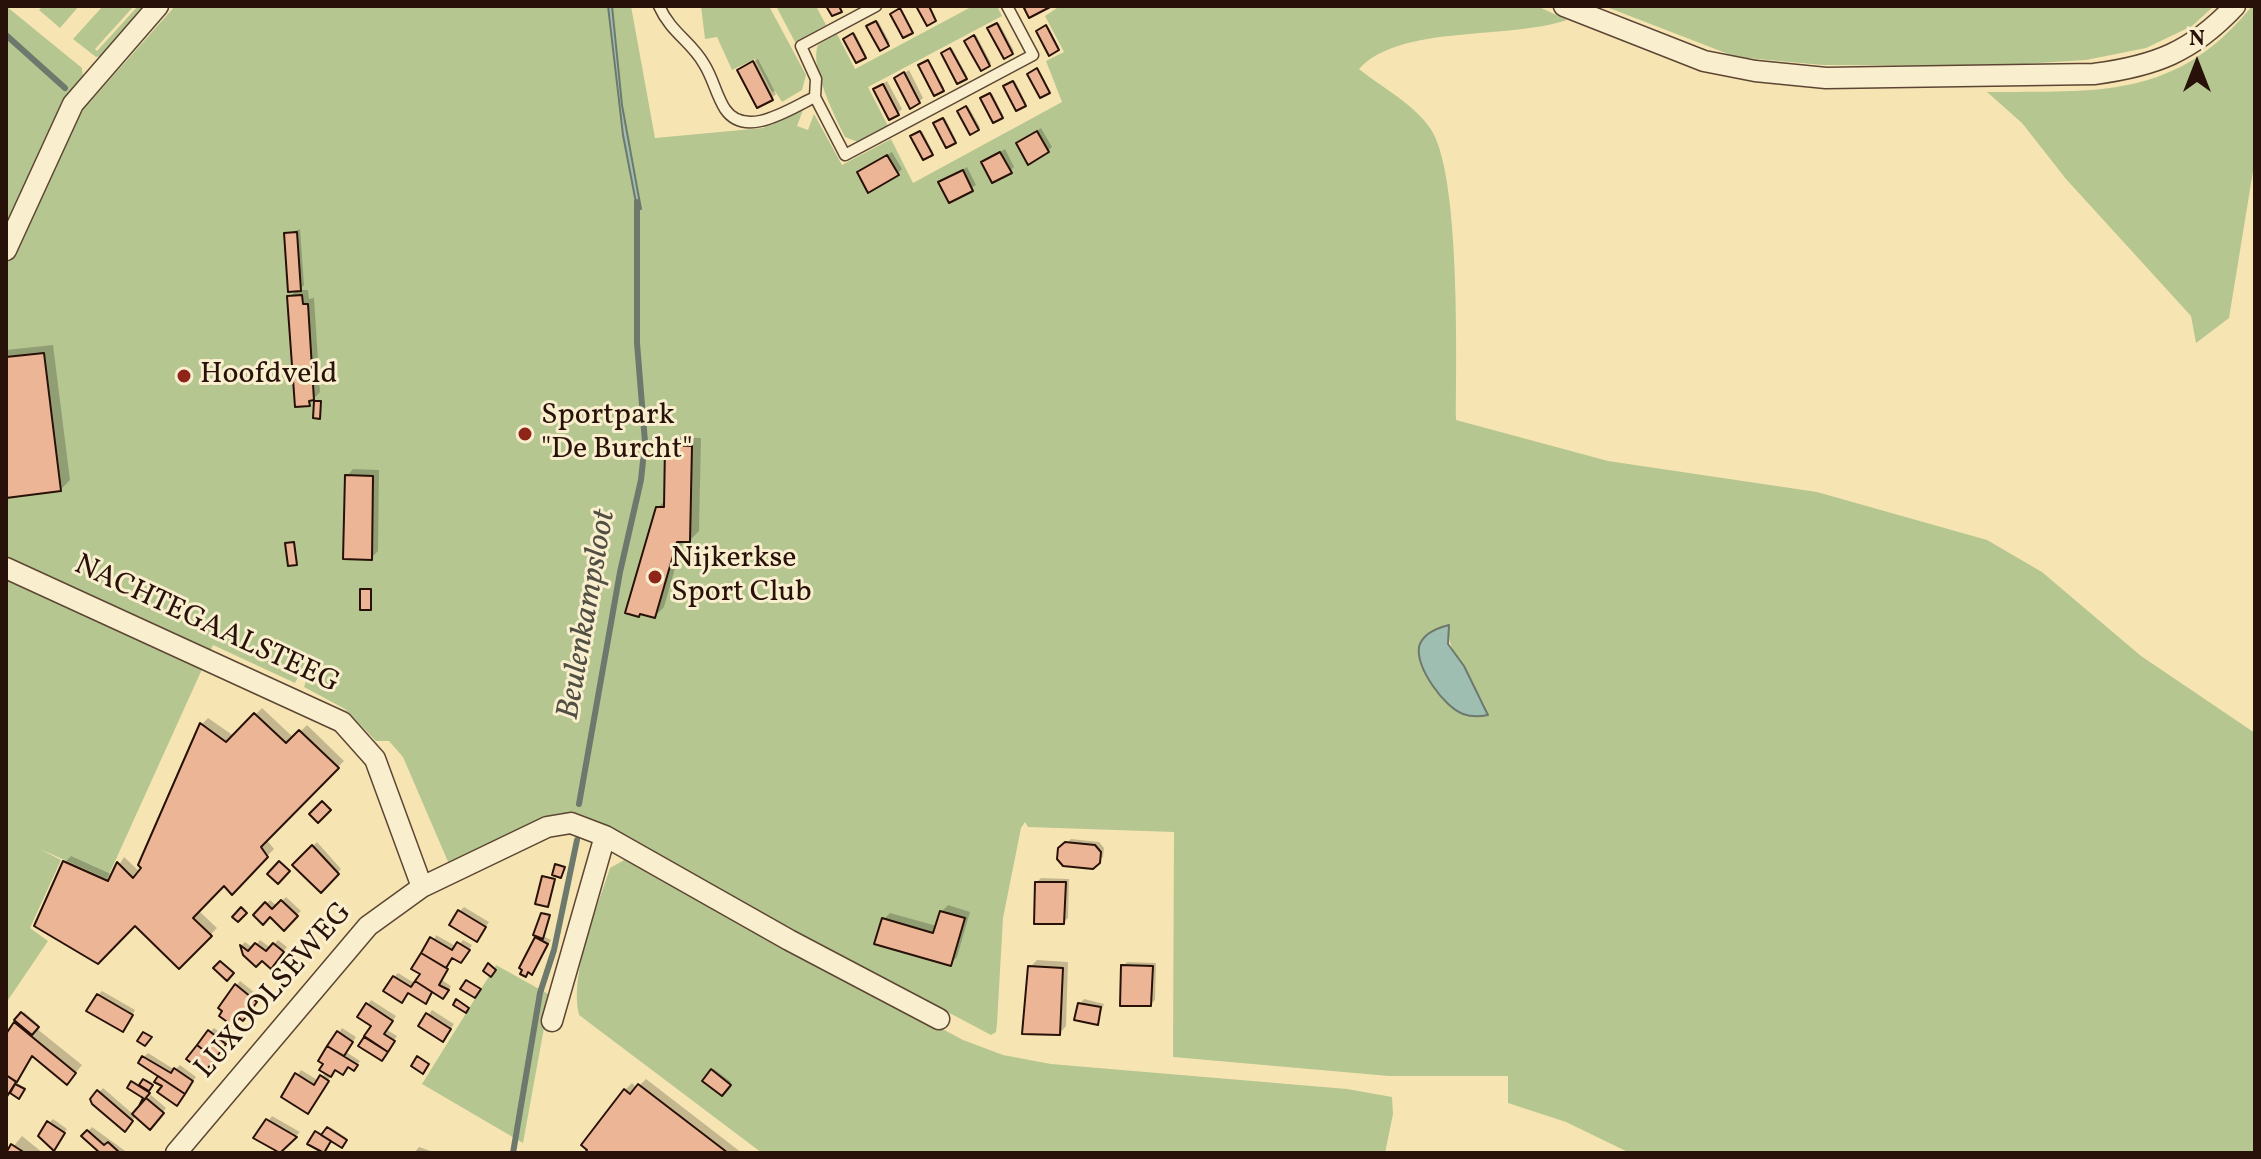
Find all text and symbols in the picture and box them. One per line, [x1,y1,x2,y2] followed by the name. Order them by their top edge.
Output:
[2157,24,2237,104] north arrow
[2189,24,2205,55] text: N
[200,358,337,394] place label: Hoofdveld
[175,367,193,385] marker: Hoofdveld
[541,399,693,470] place label: Sportpark "De Burcht"
[516,425,534,443] marker: Sportpark "De Burcht"
[552,507,626,723] water label: Beulenkampsloot
[671,542,812,612] place label: Nijkerkse Sport Club
[68,549,344,703] street label: NACHTEGAALSTEEG
[646,568,664,586] marker: Nijkerkse Sport Club
[189,897,361,1087] street label: LUXOOLSEWEG

